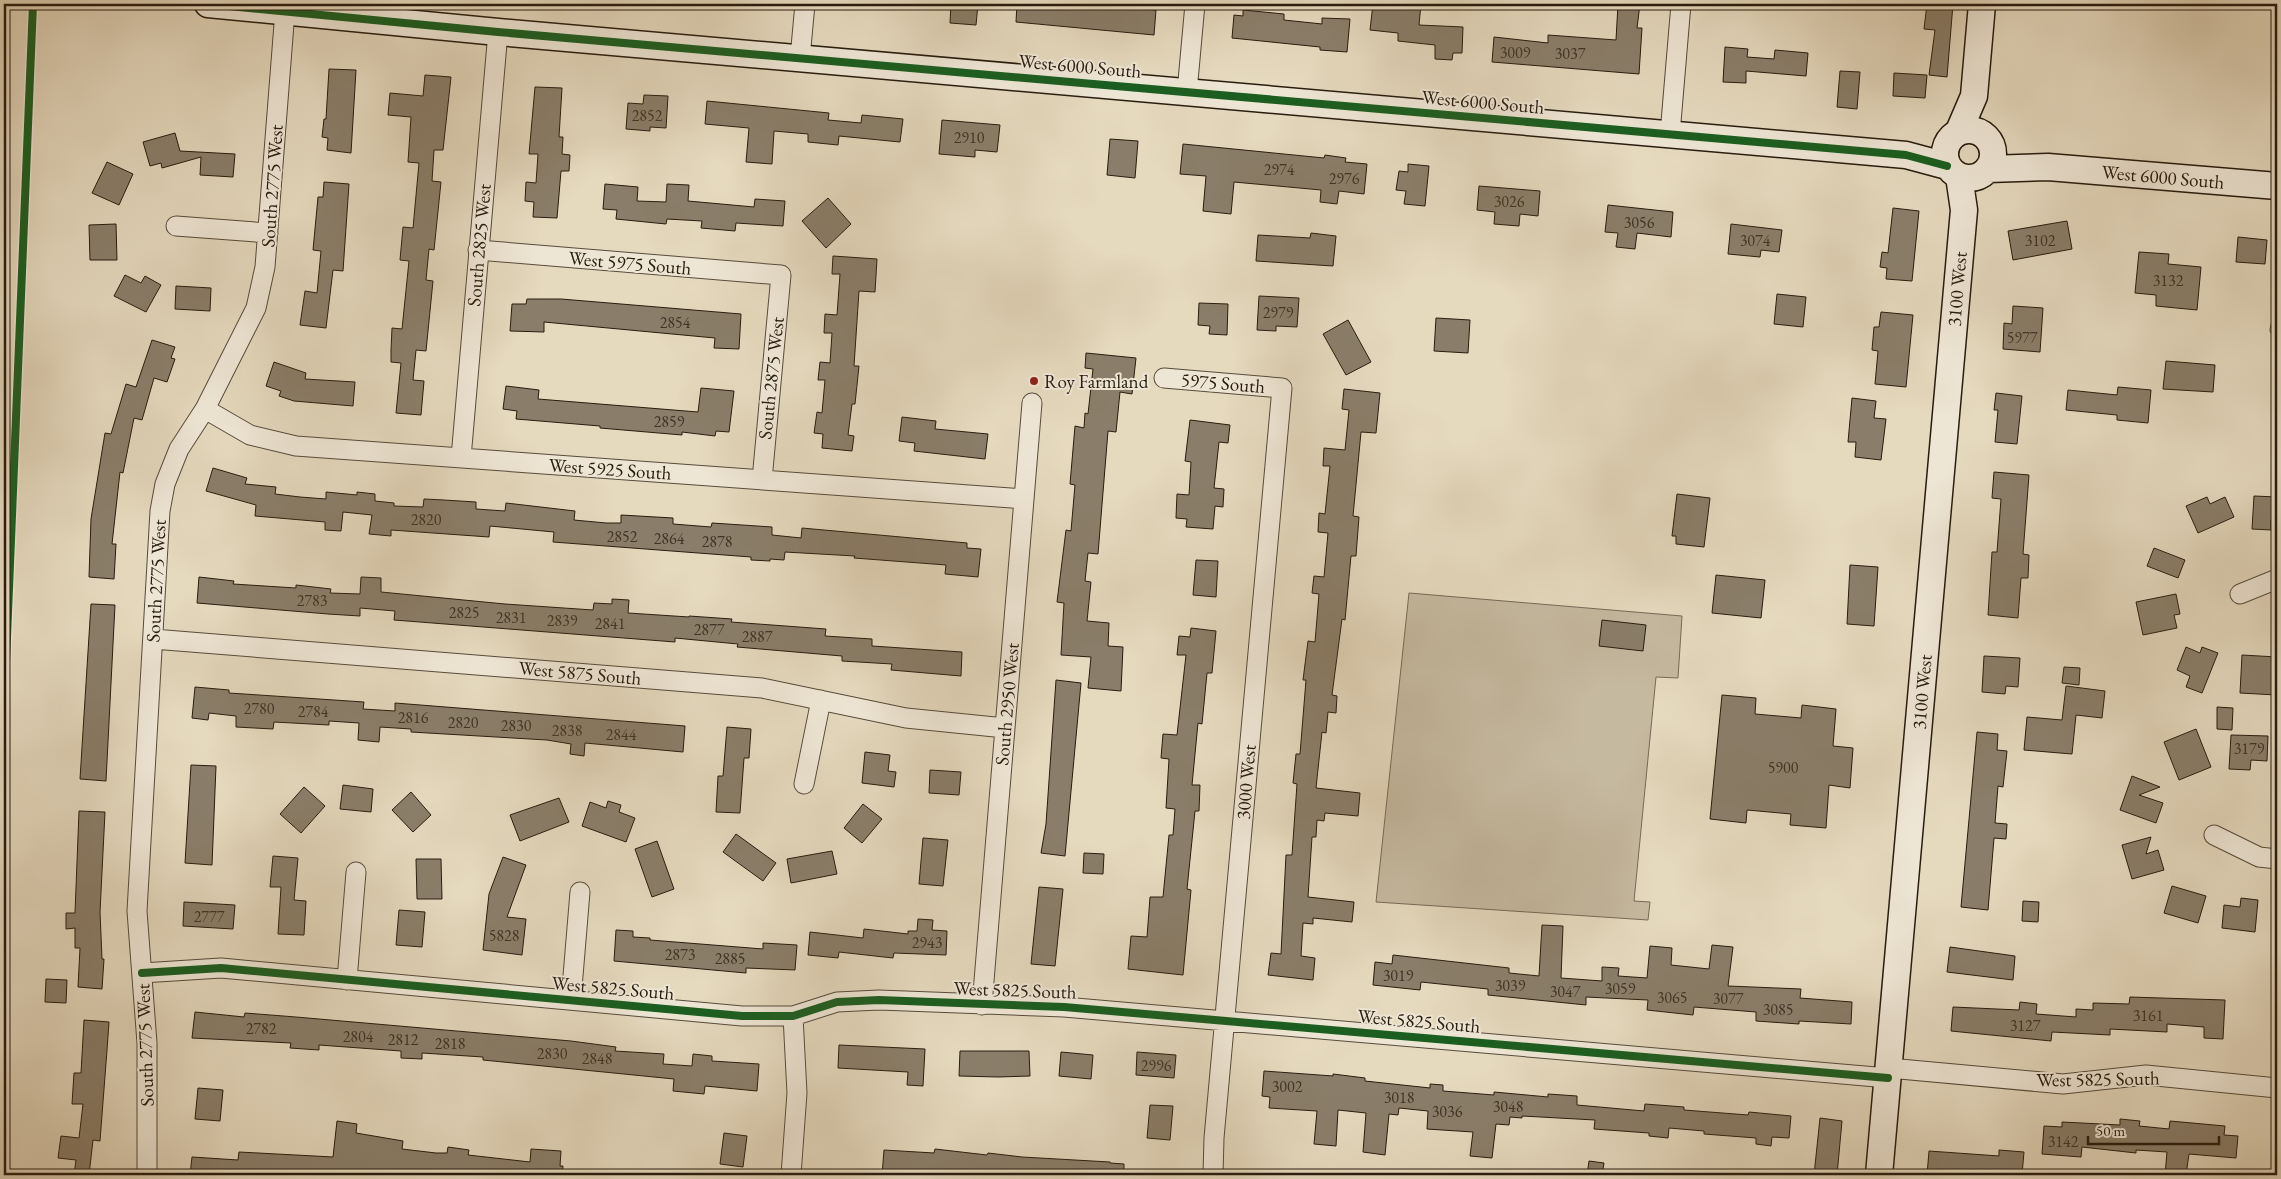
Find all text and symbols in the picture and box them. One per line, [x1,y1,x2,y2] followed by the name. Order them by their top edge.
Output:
[1500,42,1531,63] house number: 3009
[1555,43,1586,64] house number: 3037
[1018,48,1143,84] street label: West 6000 South
[1421,84,1546,120] street label: West 6000 South
[632,105,663,126] house number: 2852
[255,124,289,248] street label: South 2775 West
[954,127,985,148] house number: 2910
[1264,159,1295,180] house number: 2974
[2101,159,2226,195] street label: West 6000 South
[1329,168,1360,189] house number: 2976
[461,183,497,307] street label: South 2825 West
[1494,191,1525,212] house number: 3026
[1624,212,1655,233] house number: 3056
[1740,230,1771,251] house number: 3074
[2025,230,2056,251] house number: 3102
[568,245,693,281] street label: West 5975 South
[1941,250,1973,328] street label: 3100 West
[2153,270,2184,291] house number: 3132
[1263,302,1294,323] house number: 2979
[660,312,691,333] house number: 2854
[752,315,790,441] street label: South 2875 West
[2007,327,2038,348] house number: 5977
[1180,367,1266,399] street label: 5975 South
[1044,369,1149,394] place label: Roy Farmland
[1028,375,1040,387] marker: Roy Farmland
[654,411,685,432] house number: 2859
[548,452,672,486] street label: West 5925 South
[411,509,442,530] house number: 2820
[140,519,172,643] street label: South 2775 West
[607,526,638,547] house number: 2852
[654,528,685,549] house number: 2864
[702,531,733,552] house number: 2878
[297,590,328,611] house number: 2783
[449,602,479,623] house number: 2825
[496,607,526,628] house number: 2831
[547,610,578,631] house number: 2839
[595,613,625,634] house number: 2841
[694,619,725,640] house number: 2877
[742,626,773,647] house number: 2887
[989,642,1025,766] street label: South 2950 West
[1906,653,1938,731] street label: 3100 West
[518,655,643,691] street label: West 5875 South
[244,698,275,719] house number: 2780
[298,701,329,722] house number: 2784
[398,707,429,728] house number: 2816
[448,712,479,733] house number: 2820
[501,715,532,736] house number: 2830
[552,720,583,741] house number: 2838
[606,724,637,745] house number: 2844
[2234,738,2265,759] house number: 3179
[1230,743,1262,821] street label: 3000 West
[1768,757,1799,778] house number: 5900
[194,906,225,927] house number: 2777
[489,925,520,946] house number: 5828
[912,932,943,953] house number: 2943
[665,944,696,965] house number: 2873
[715,948,745,969] house number: 2885
[1383,965,1414,986] house number: 3019
[551,970,676,1006] street label: West 5825 South
[953,975,1077,1005] street label: West 5825 South
[1495,975,1526,996] house number: 3039
[1605,978,1636,999] house number: 3059
[1550,981,1581,1002] house number: 3047
[130,983,160,1107] street label: South 2775 West
[1657,987,1687,1008] house number: 3065
[1713,988,1744,1009] house number: 3077
[1763,999,1793,1020] house number: 3085
[1357,1003,1482,1039] street label: West 5825 South
[2133,1005,2163,1026] house number: 3161
[2010,1015,2041,1036] house number: 3127
[246,1018,277,1039] house number: 2782
[343,1026,374,1047] house number: 2804
[388,1029,419,1050] house number: 2812
[435,1033,466,1054] house number: 2818
[537,1043,568,1064] house number: 2830
[582,1048,613,1069] house number: 2848
[1141,1055,1172,1076] house number: 2996
[2036,1065,2160,1093] street label: West 5825 South
[1272,1076,1303,1097] house number: 3002
[1384,1087,1415,1108] house number: 3018
[1493,1096,1524,1117] house number: 3048
[1432,1101,1463,1122] house number: 3036
[2088,1114,2220,1146] scale bar
[2096,1121,2125,1140] text: 50 m
[2048,1131,2079,1152] house number: 3142

